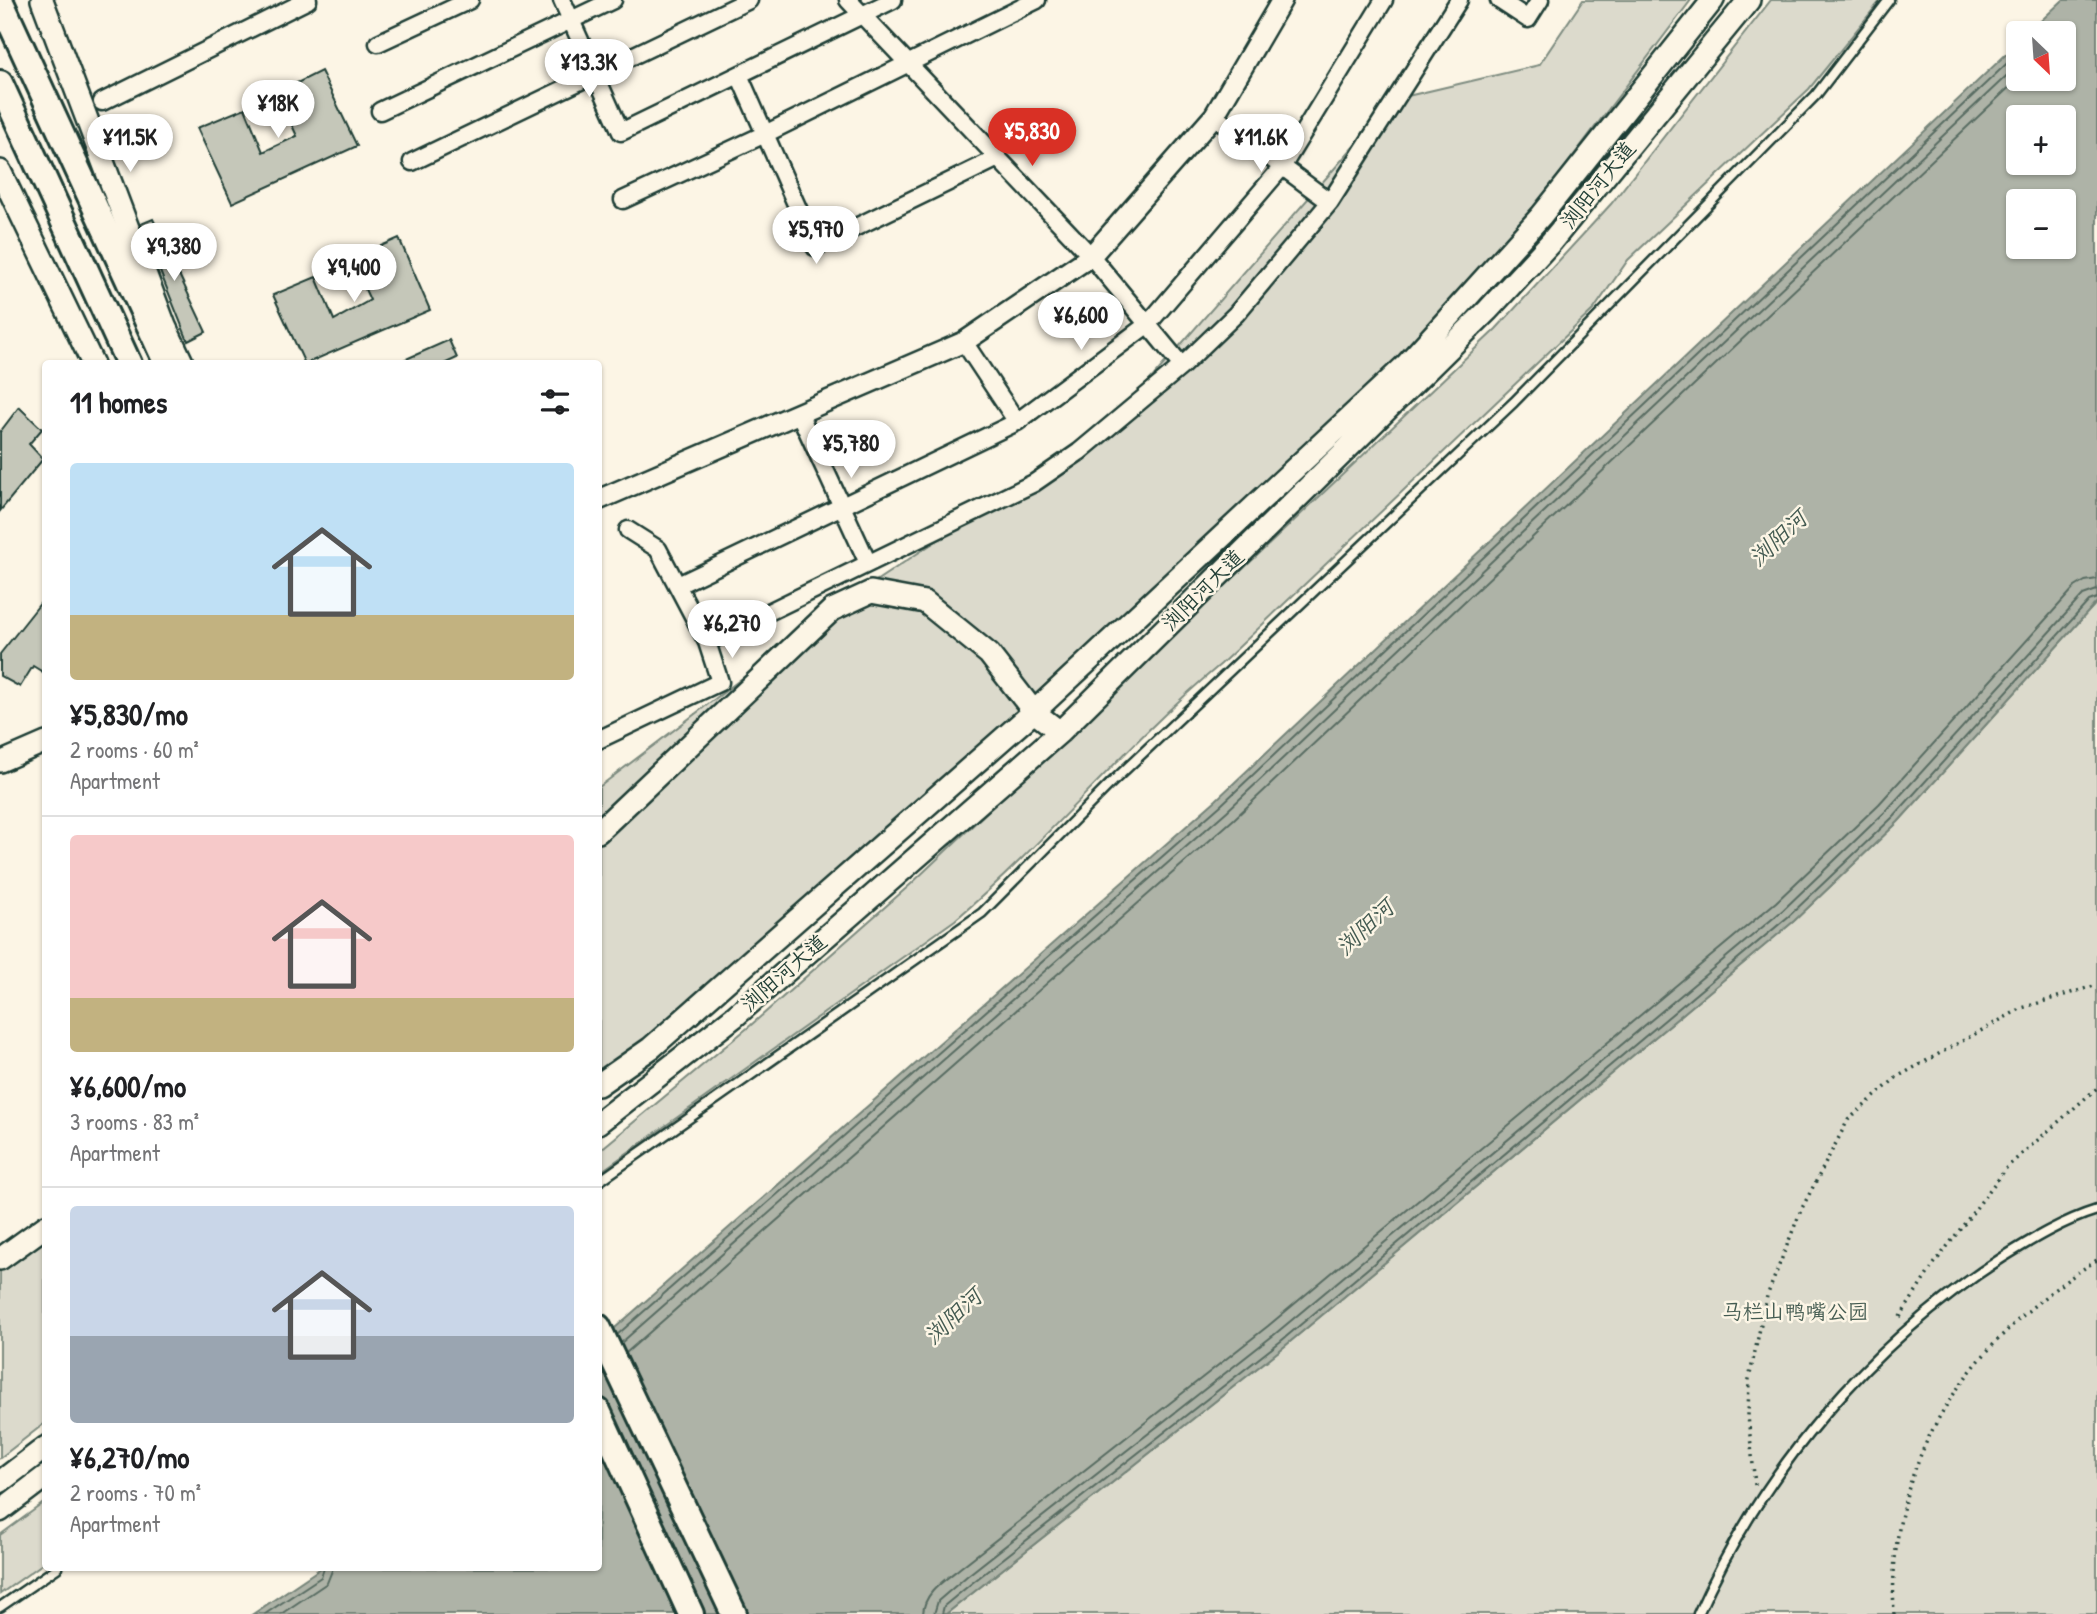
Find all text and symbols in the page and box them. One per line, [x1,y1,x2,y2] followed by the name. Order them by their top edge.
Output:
[2006,21,2076,91] north arrow
[2006,21,2076,259] map controls
[532,40,646,99] pin: ¥13.3K
[561,46,617,77] text: ¥13.3K
[237,80,319,140] pin: ¥18K
[257,87,299,118] text: ¥18K
[2006,105,2076,175] button: +
[975,108,1089,168] pin: ¥5,830
[73,114,187,174] pin: ¥11.5K
[1204,114,1318,174] pin: ¥11.6K
[1004,115,1060,146] text: ¥5,830
[103,121,157,152] text: ¥11.5K
[1234,121,1288,152] text: ¥11.6K
[1553,135,1642,235] street label: 浏阳河大道
[2006,189,2076,259] button: −
[759,206,873,266] pin: ¥5,970
[788,213,844,244] text: ¥5,970
[117,224,231,283] pin: ¥9,380
[147,230,201,261] text: ¥9,380
[297,244,411,304] pin: ¥9,400
[328,251,381,282] text: ¥9,400
[1024,292,1138,352] pin: ¥6,600
[1054,299,1108,330] text: ¥6,600
[70,382,167,422] text: 11 homes
[536,383,574,421] icon: filters
[794,420,908,480] pin: ¥5,780
[823,427,879,458] text: ¥5,780
[1742,500,1816,572] water label: 浏阳河
[259,509,385,635] icon: home
[1155,542,1250,637] street label: 浏阳河大道
[675,600,789,660] pin: ¥6,270
[704,607,760,638] text: ¥6,270
[70,694,188,734] text: ¥5,830/mo
[70,734,199,765] text: 2 rooms · 60 m²
[70,765,160,796] text: Apartment
[259,881,385,1007] icon: home
[1329,889,1403,961] water label: 浏阳河
[735,927,833,1018] street label: 浏阳河大道
[70,1066,186,1106] text: ¥6,600/mo
[70,1106,199,1137] text: 3 rooms · 83 m²
[70,1137,160,1168] text: Apartment
[259,1252,385,1378] icon: home
[917,1278,991,1350] water label: 浏阳河
[1722,1297,1869,1326] park label: 马栏山鸭嘴公园
[70,1437,189,1477] text: ¥6,270/mo
[70,1477,201,1508] text: 2 rooms · 70 m²
[70,1508,160,1539] text: Apartment

